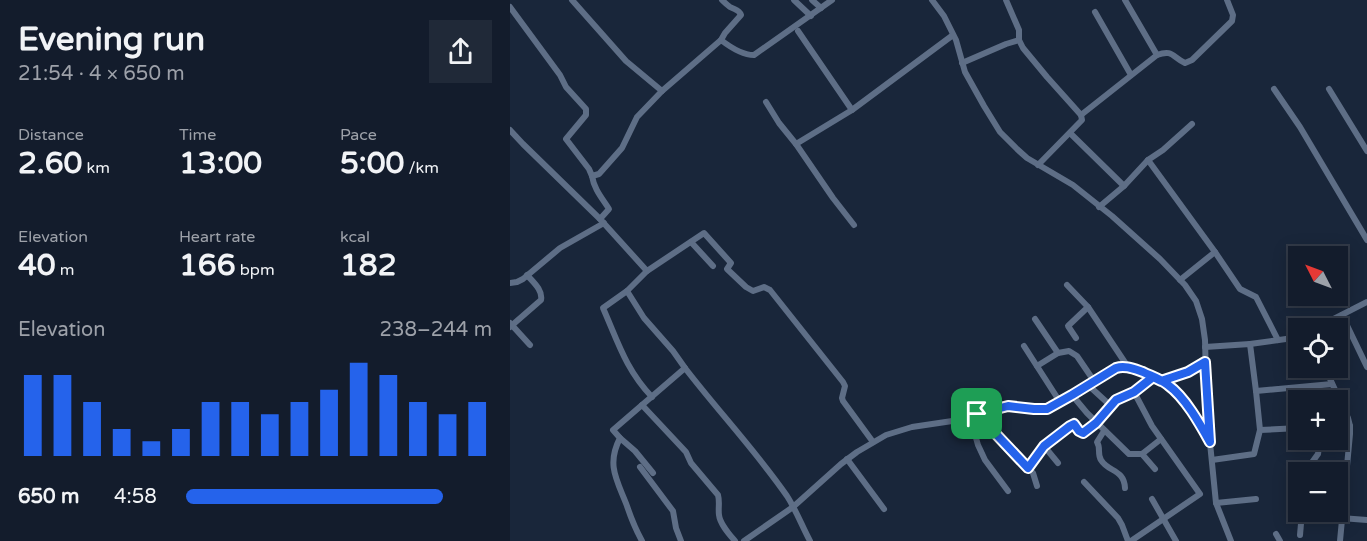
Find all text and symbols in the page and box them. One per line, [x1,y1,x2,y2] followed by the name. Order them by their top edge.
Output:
[18,20,205,59] text: Evening run
[429,20,492,83] button: share
[18,62,185,86] text: 21:54 · 4 × 650 m
[18,125,84,145] text: Distance
[179,125,216,145] text: Time
[340,125,377,145] text: Pace
[18,145,82,182] text: 2.60
[179,145,262,182] text: 13:00
[340,145,404,182] text: 5:00
[82,158,110,178] text: km
[404,158,439,178] text: /km
[18,227,88,247] text: Elevation
[179,227,255,247] text: Heart rate
[340,227,370,247] text: kcal
[1288,246,1348,306] north arrow
[1288,246,1348,522] map controls
[18,247,56,284] text: 40
[179,247,236,284] text: 166
[340,247,397,284] text: 182
[56,260,75,280] text: m
[236,260,275,280] text: bpm
[18,318,105,342] text: Elevation
[379,318,492,342] text: 238–244 m
[1288,318,1348,378] button: locate
[951,388,1002,439] pin
[1288,390,1348,450] button: +
[960,397,993,430] icon: arrive
[1288,462,1348,522] button: −
[18,485,79,509] text: 650 m
[114,485,157,509] text: 4:58

